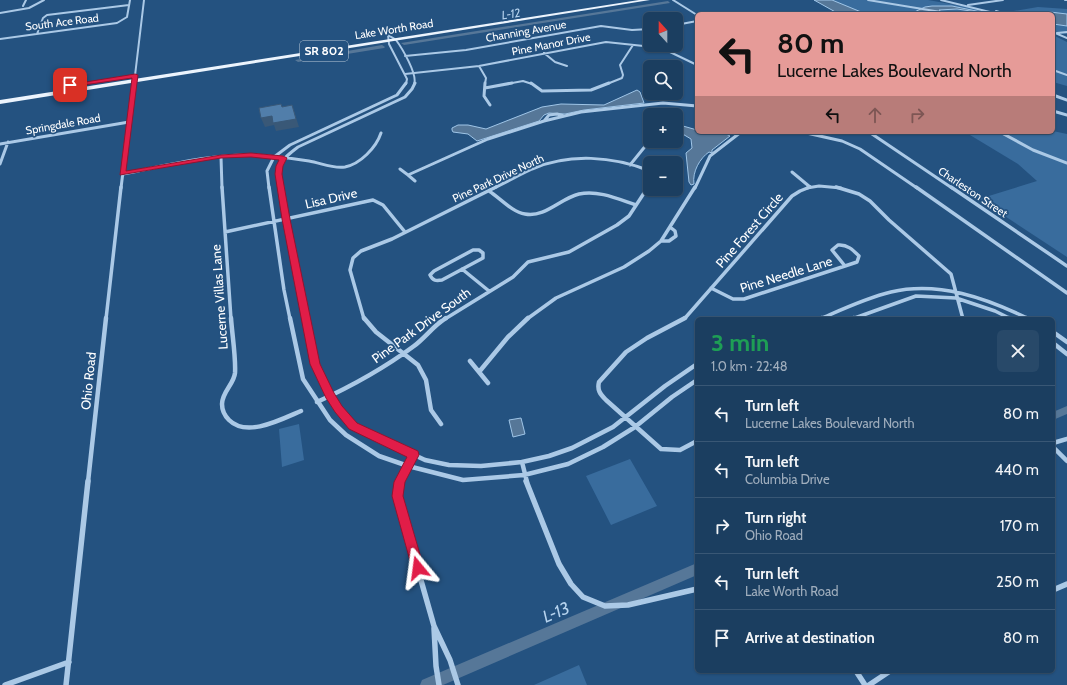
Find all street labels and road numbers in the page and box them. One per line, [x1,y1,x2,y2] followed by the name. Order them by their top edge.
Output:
[24,11,100,33] street label: South Ace Road
[354,16,434,42] street label: Lake Worth Road
[485,17,568,45] street label: Channing Avenue
[510,29,592,58] street label: Pine Manor Drive
[300,41,348,61] road number: SR 802
[24,111,102,137] street label: Springdale Road
[450,151,546,205] street label: Pine Park Drive North
[936,164,1011,221] street label: Charleston Street
[303,184,359,212] street label: Lisa Drive
[712,189,786,271] street label: Pine Forest Circle
[207,244,231,350] street label: Lucerne Villas Lane
[738,252,834,296] street label: Pine Needle Lane
[368,284,474,366] street label: Pine Park Drive South
[77,351,99,411] street label: Ohio Road

